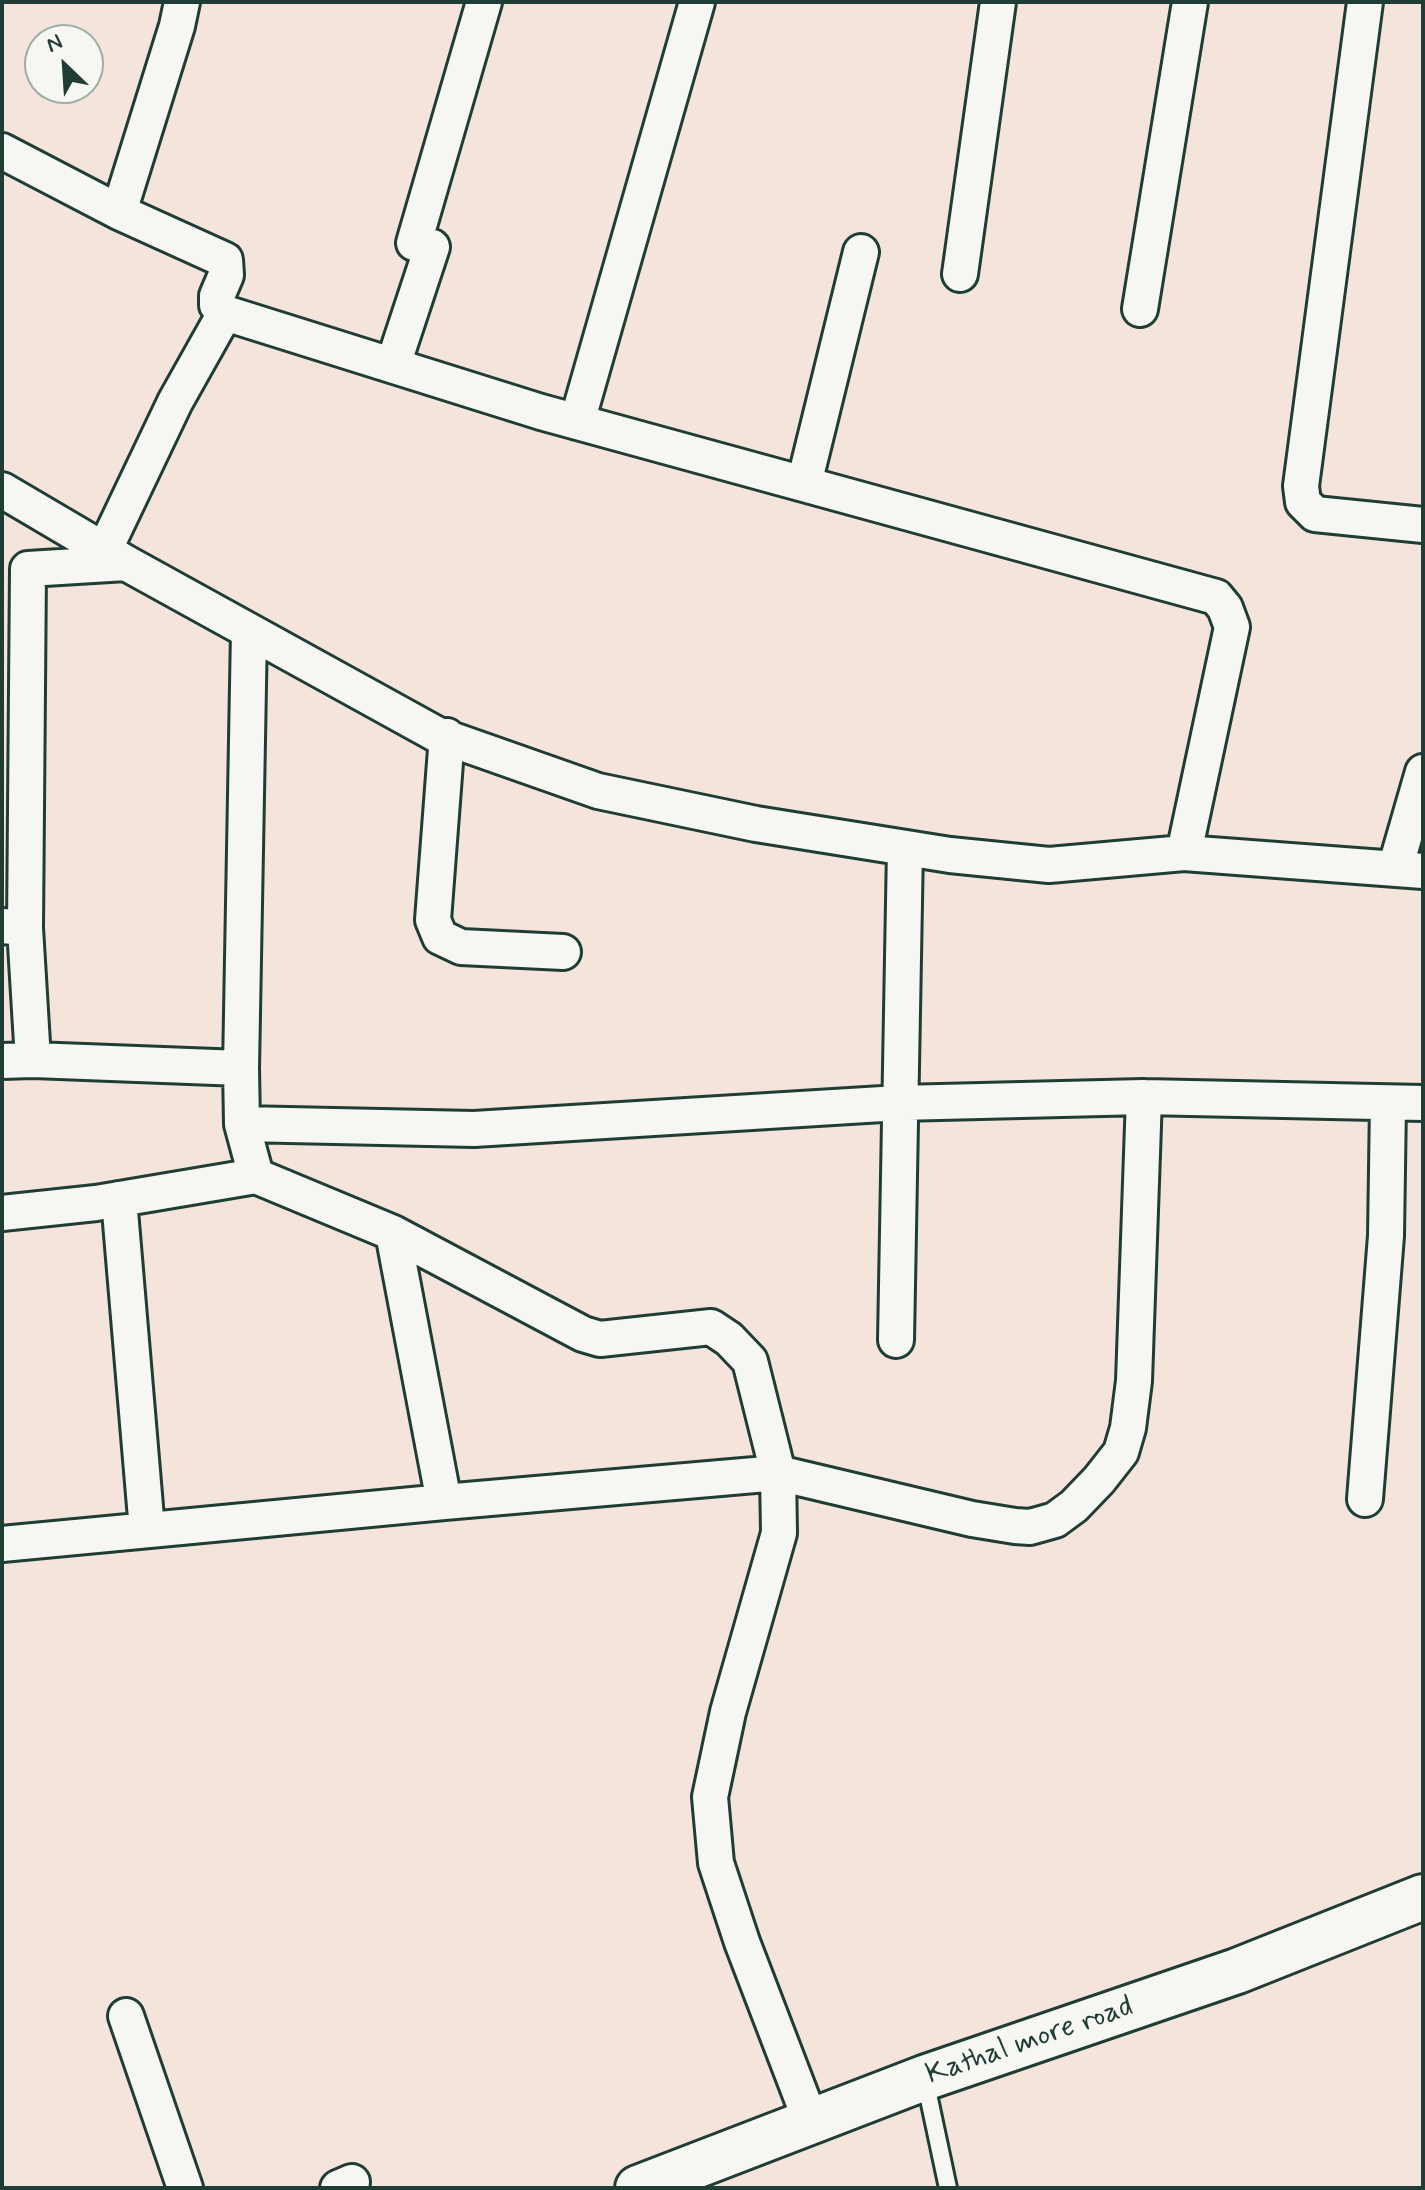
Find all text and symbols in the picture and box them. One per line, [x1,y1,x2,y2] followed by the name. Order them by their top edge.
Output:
[24,24,104,104] north arrow
[42,28,67,60] text: N
[922,1990,1138,2094] street label: Kathal more road

